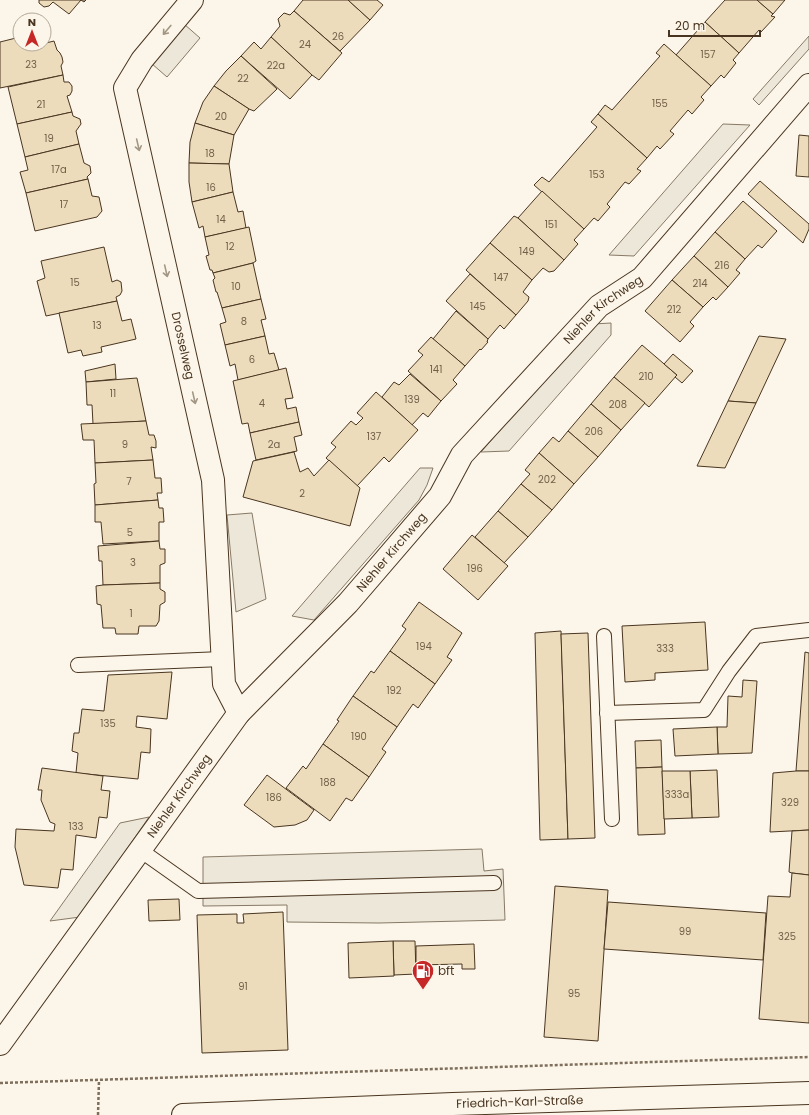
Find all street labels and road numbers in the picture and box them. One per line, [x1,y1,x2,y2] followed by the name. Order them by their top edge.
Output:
[559,271,646,348] street label: Niehler Kirchweg
[167,310,199,381] street label: Drosselweg
[352,509,430,595] street label: Niehler Kirchweg
[143,750,215,841] street label: Niehler Kirchweg
[456,1091,584,1112] street label: Friedrich-Karl-Straße

